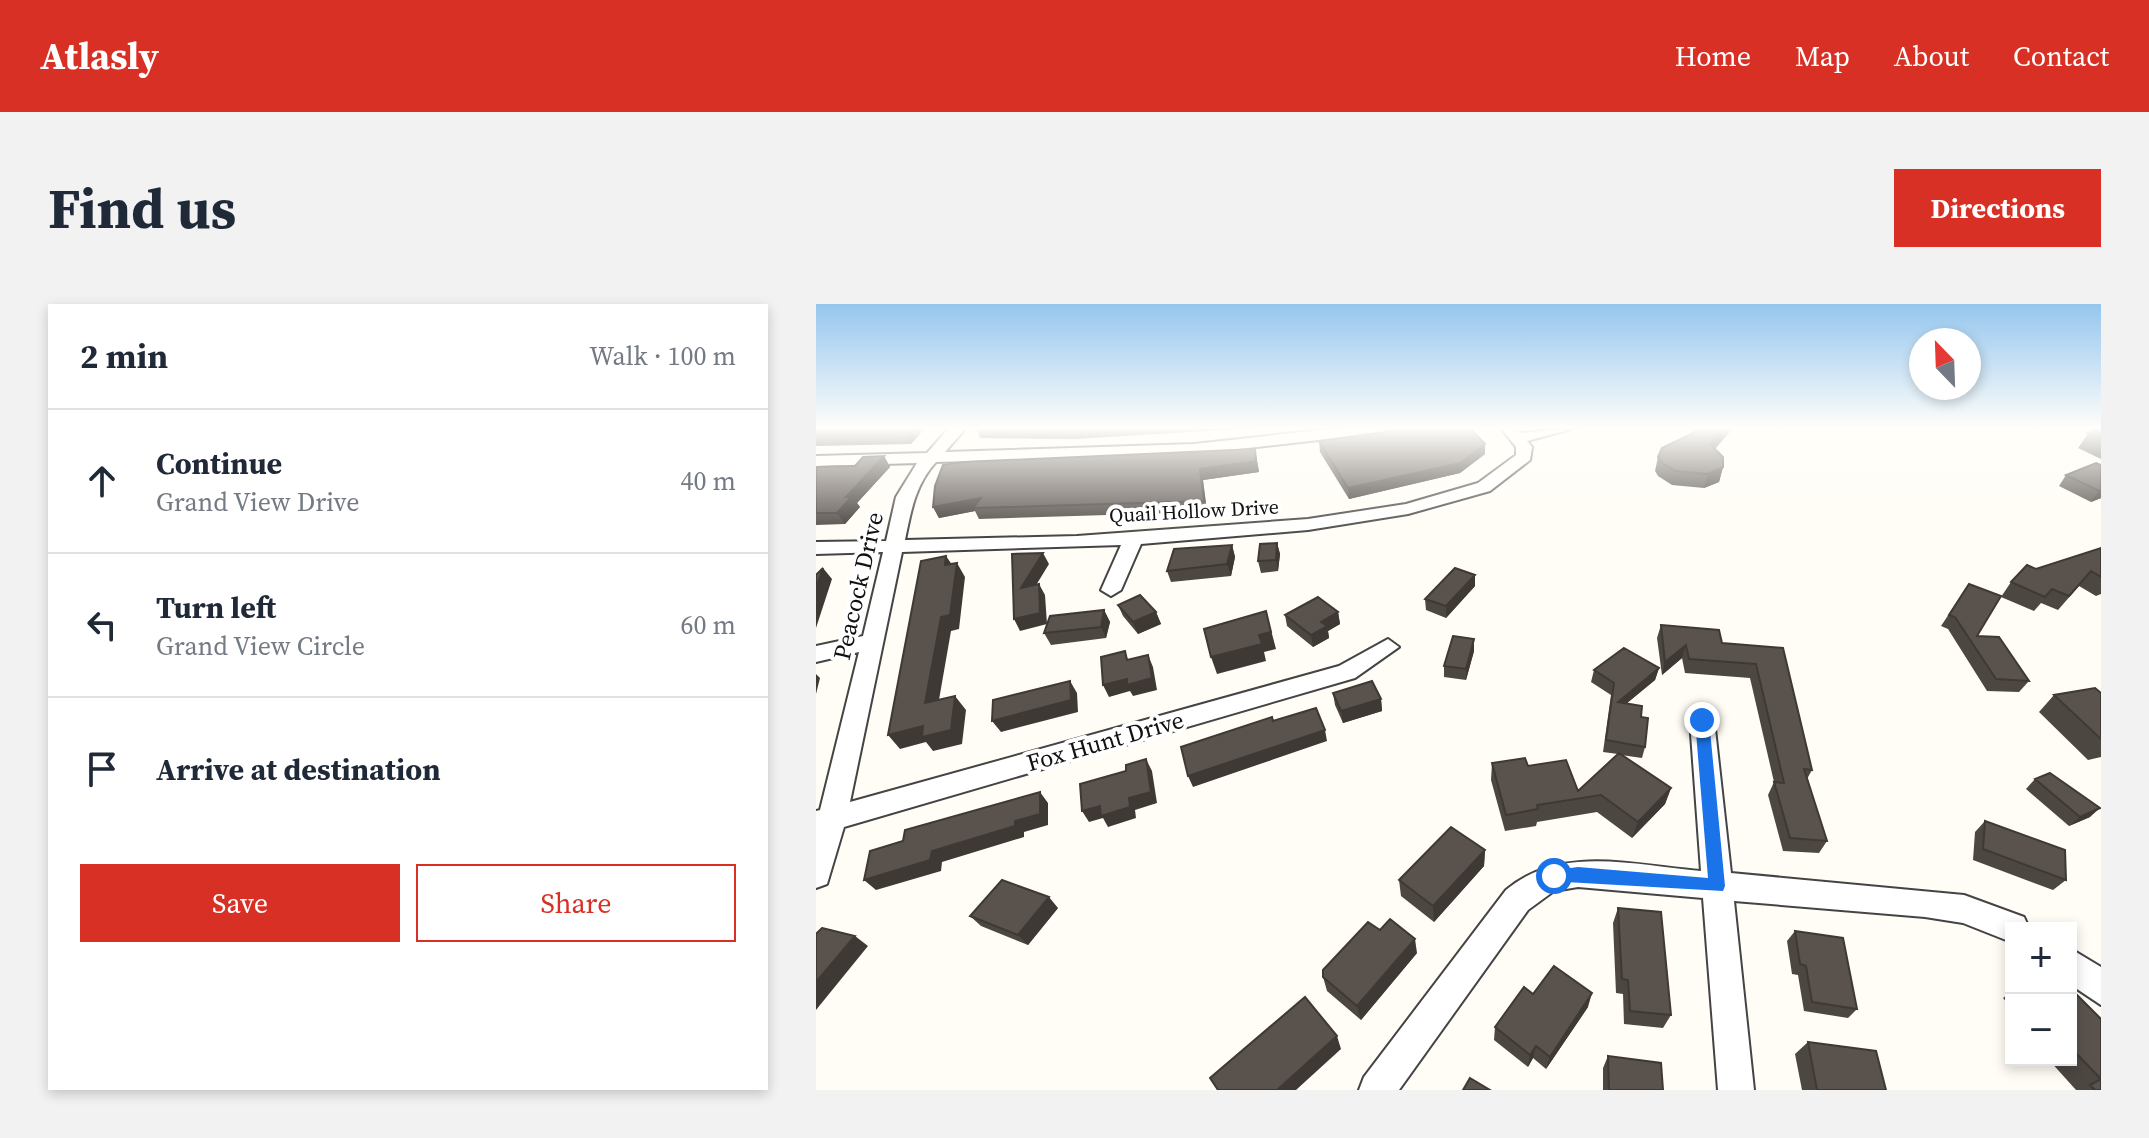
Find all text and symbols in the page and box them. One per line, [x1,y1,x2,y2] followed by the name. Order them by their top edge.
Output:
[40,30,159,82] text: Atlasly
[1675,37,1751,75] text: Home
[1795,37,1850,75] text: Map
[1894,37,1969,75] text: About
[2013,37,2109,75] text: Contact
[1894,169,2101,247] button: Directions
[48,170,236,247] text: Find us
[1909,328,1981,400] north arrow
[80,333,168,379] text: 2 min
[589,338,736,374] text: Walk · 100 m
[156,443,282,484] text: Continue
[80,459,124,503] icon: ahead
[681,463,736,499] text: 40 m
[156,484,359,520] text: Grand View Drive
[1109,493,1279,529] street label: Quail Hollow Drive
[825,509,891,663] street label: Peacock Drive
[156,587,276,628] text: Turn left
[80,603,124,647] icon: left
[681,607,736,643] text: 60 m
[156,628,365,664] text: Grand View Circle
[1684,702,1720,738] route end
[1023,703,1187,779] street label: Fox Hunt Drive
[80,747,124,791] icon: arrive
[156,749,441,790] text: Arrive at destination
[1536,858,1572,894] route start
[80,864,400,942] button: Save
[416,864,736,942] button: Share
[2005,922,2077,1066] map controls
[2005,922,2077,994] button: +
[2005,994,2077,1066] button: −

